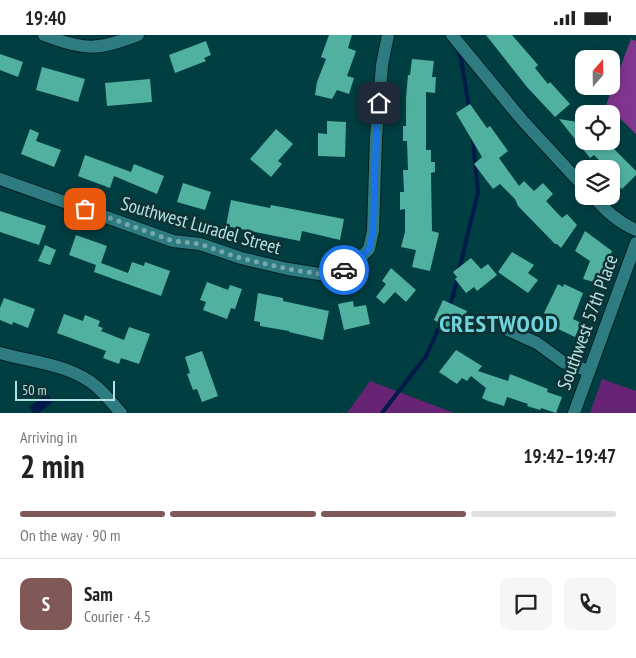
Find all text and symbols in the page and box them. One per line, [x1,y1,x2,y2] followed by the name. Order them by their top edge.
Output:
[25,6,66,30] text: 19:40
[575,50,620,95] north arrow
[575,50,620,205] map controls
[358,82,400,124] pin
[365,89,393,117] icon: home
[575,105,620,150] button: locate
[575,160,620,205] button: layers
[64,188,106,230] pin
[118,191,284,260] street label: Southwest Luradel Street
[71,195,99,223] icon: bag
[319,245,369,295] courier
[551,251,623,393] street label: Southwest 57th Place
[330,256,358,284] icon: car
[439,308,559,339] district label: CRESTWOOD
[15,378,115,401] scale bar
[22,381,47,399] text: 50 m
[20,427,77,447] text: Arriving in
[523,444,616,468] text: 19:42–19:47
[20,445,85,487] text: 2 min
[20,525,120,545] text: On the way · 90 m
[500,578,552,630] button: chat
[564,578,616,630] button: phone
[84,582,113,606] text: Sam
[42,592,50,616] text: S
[84,606,151,626] text: Courier · 4.5

